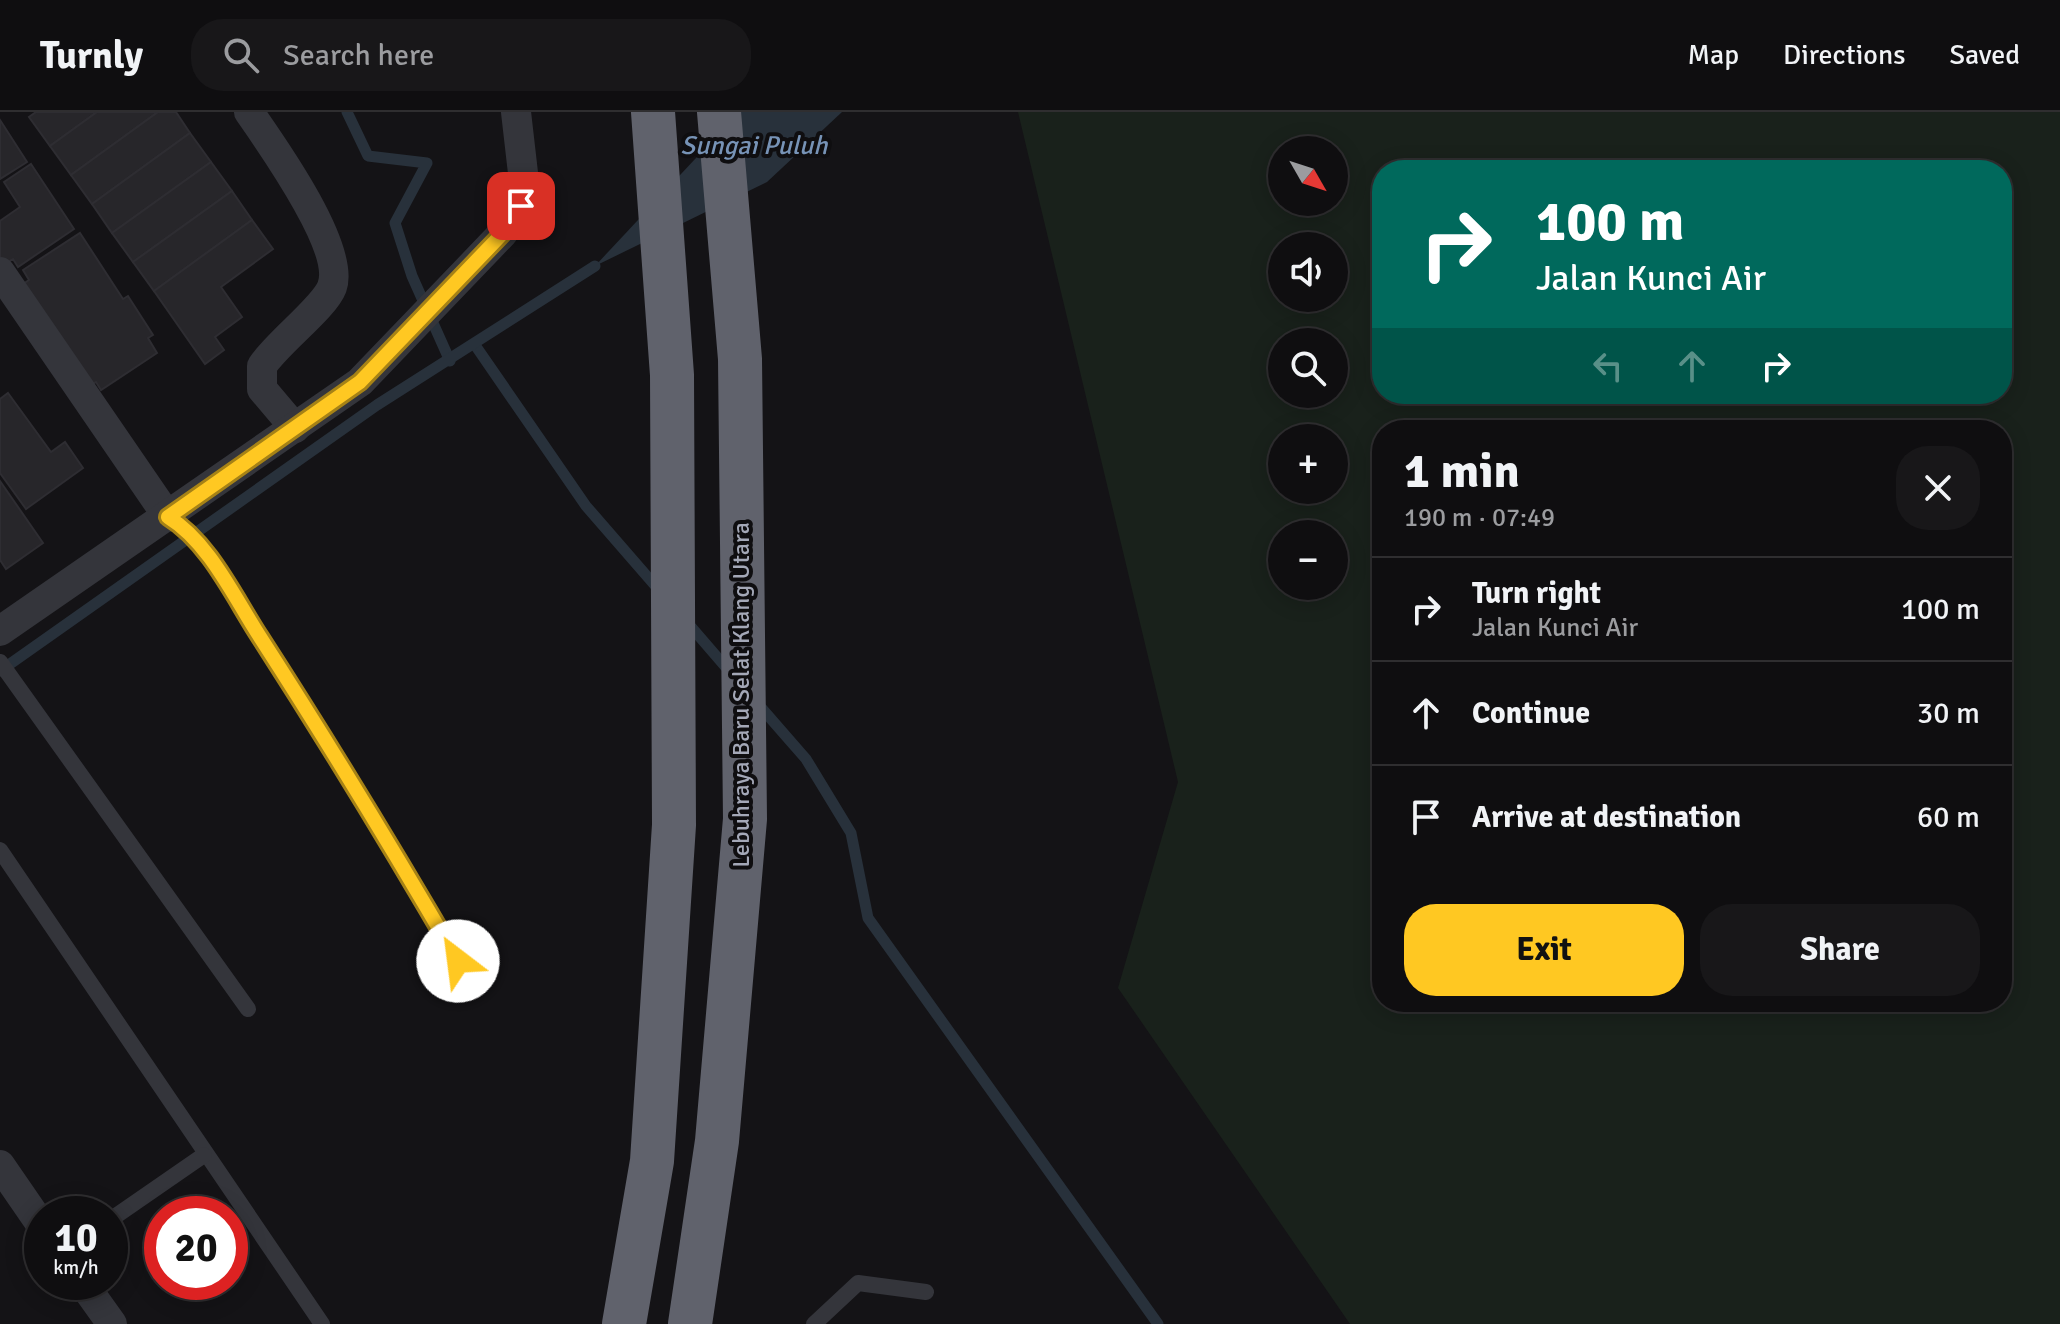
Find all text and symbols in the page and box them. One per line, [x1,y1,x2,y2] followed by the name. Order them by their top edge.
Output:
[191,19,751,91] search box
[40,32,143,79] text: Turnly
[219,33,263,77] icon: search
[283,37,434,74] text: Search here
[1687,38,1739,72] text: Map
[1783,38,1905,72] text: Directions
[1949,38,2020,72] text: Saved
[681,130,828,162] water label: Sungai Puluh
[1268,136,1348,216] north arrow
[1268,136,1348,600] map controls
[487,172,555,240] pin
[499,184,543,228] icon: arrive
[1536,187,1684,256] text: 100 m
[1404,192,1508,296] icon: right
[1268,232,1348,312] button: sound
[1536,256,1766,301] text: Jalan Kunci Air
[1268,328,1348,408] button: search
[1586,344,1630,388] icon: left
[1670,344,1714,388] icon: ahead
[1754,344,1798,388] icon: right
[1268,424,1348,504] button: +
[1404,442,1520,501] text: 1 min
[1896,446,1980,530] button: close
[1404,502,1555,534] text: 190 m · 07:49
[1268,520,1348,600] button: −
[726,522,756,868] street label: Lebuhraya Baru Selat Klang Utara
[1472,575,1601,612] text: Turn right
[1404,587,1448,631] icon: right
[1901,591,1980,628] text: 100 m
[1472,612,1638,644] text: Jalan Kunci Air
[1404,691,1448,735] icon: ahead
[1472,695,1590,732] text: Continue
[1917,695,1980,732] text: 30 m
[1404,795,1448,839] icon: arrive
[1472,799,1741,836] text: Arrive at destination
[1917,799,1980,836] text: 60 m
[1404,904,1684,996] button: Exit
[1700,904,1980,996] button: Share
[416,919,500,1003] position arrow
[144,1196,248,1300] speed limit sign: 20
[54,1213,98,1263] text: 10
[53,1255,99,1280] text: km/h

